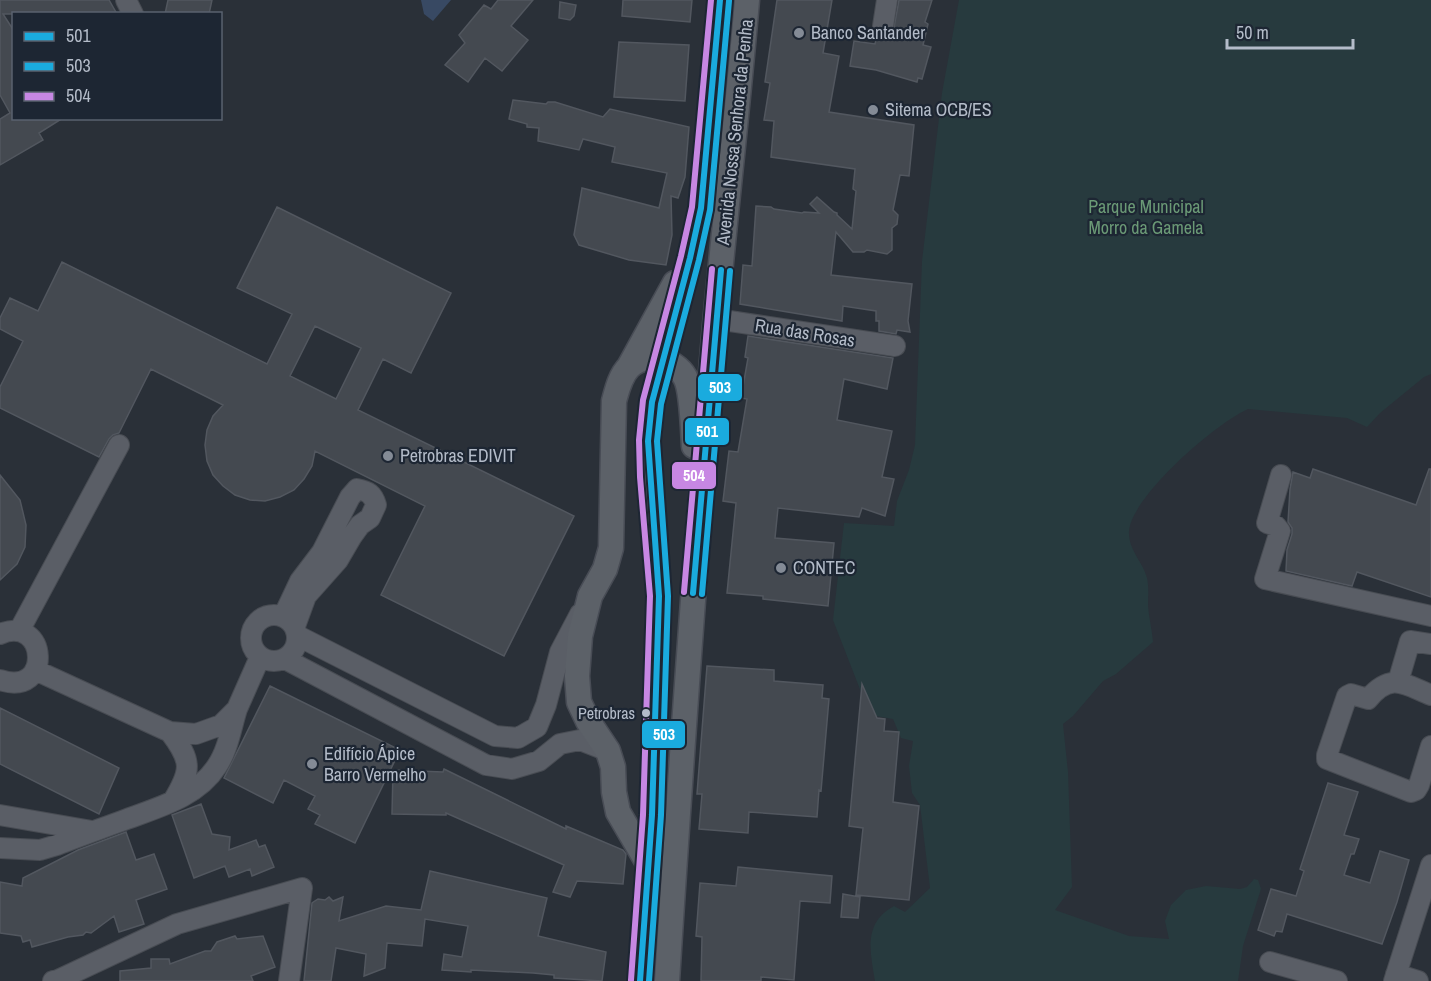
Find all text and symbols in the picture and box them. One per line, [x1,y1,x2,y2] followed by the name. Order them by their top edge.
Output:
[12,12,222,120] legend
[1227,12,1353,50] scale bar
[710,18,759,247] street label: Avenida Nossa Senhora da Penha
[811,20,925,45] place label: Banco Santander
[1236,20,1269,45] text: 50 m
[66,23,91,48] text: 501
[792,26,806,40] marker: Banco Santander
[66,53,91,78] text: 503
[66,83,91,108] text: 504
[885,97,992,122] place label: Sitema OCB/ES
[866,103,880,117] marker: Sitema OCB/ES
[1088,194,1204,240] park label: Parque Municipal Morro da Gamela
[753,312,857,353] street label: Rua das Rosas
[697,373,743,402] line badge: 503
[709,376,731,398] text: 503
[684,417,730,446] line badge: 501
[696,420,719,442] text: 501
[400,443,516,468] place label: Petrobras EDIVIT
[381,449,395,463] marker: Petrobras EDIVIT
[671,461,717,490] line badge: 504
[683,464,706,486] text: 504
[793,555,855,580] place label: CONTEC
[774,561,788,575] marker: CONTEC
[578,702,635,724] place label: Petrobras
[640,707,652,719] marker: Petrobras
[641,720,686,749] line badge: 503
[653,723,675,745] text: 503
[324,741,427,787] place label: Edifício Ápice Barro Vermelho
[305,757,319,771] marker: Edifício Ápice Barro Vermelho

